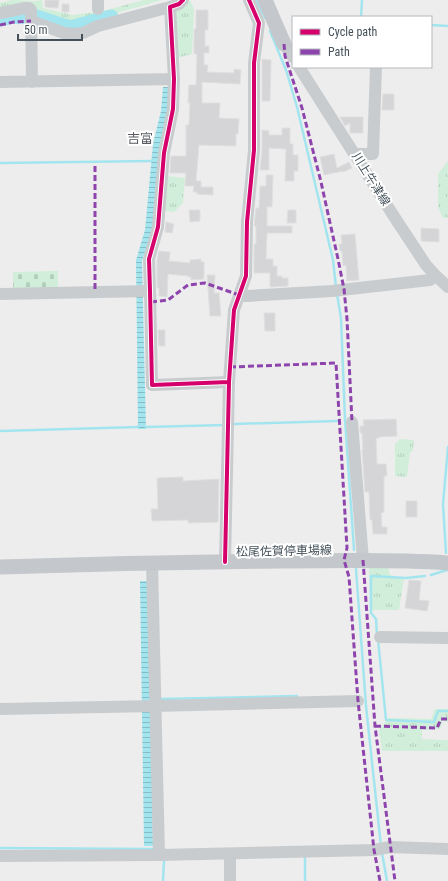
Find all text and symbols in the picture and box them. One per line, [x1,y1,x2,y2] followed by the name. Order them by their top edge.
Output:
[18,16,82,42] scale bar
[292,16,432,68] legend
[24,23,48,37] text: 50 m
[328,25,378,39] text: Cycle path
[328,45,350,59] text: Path
[127,131,153,146] district label: 吉富
[349,150,393,208] street label: 川上牛津線
[236,543,332,559] street label: 松尾佐賀停車場線

